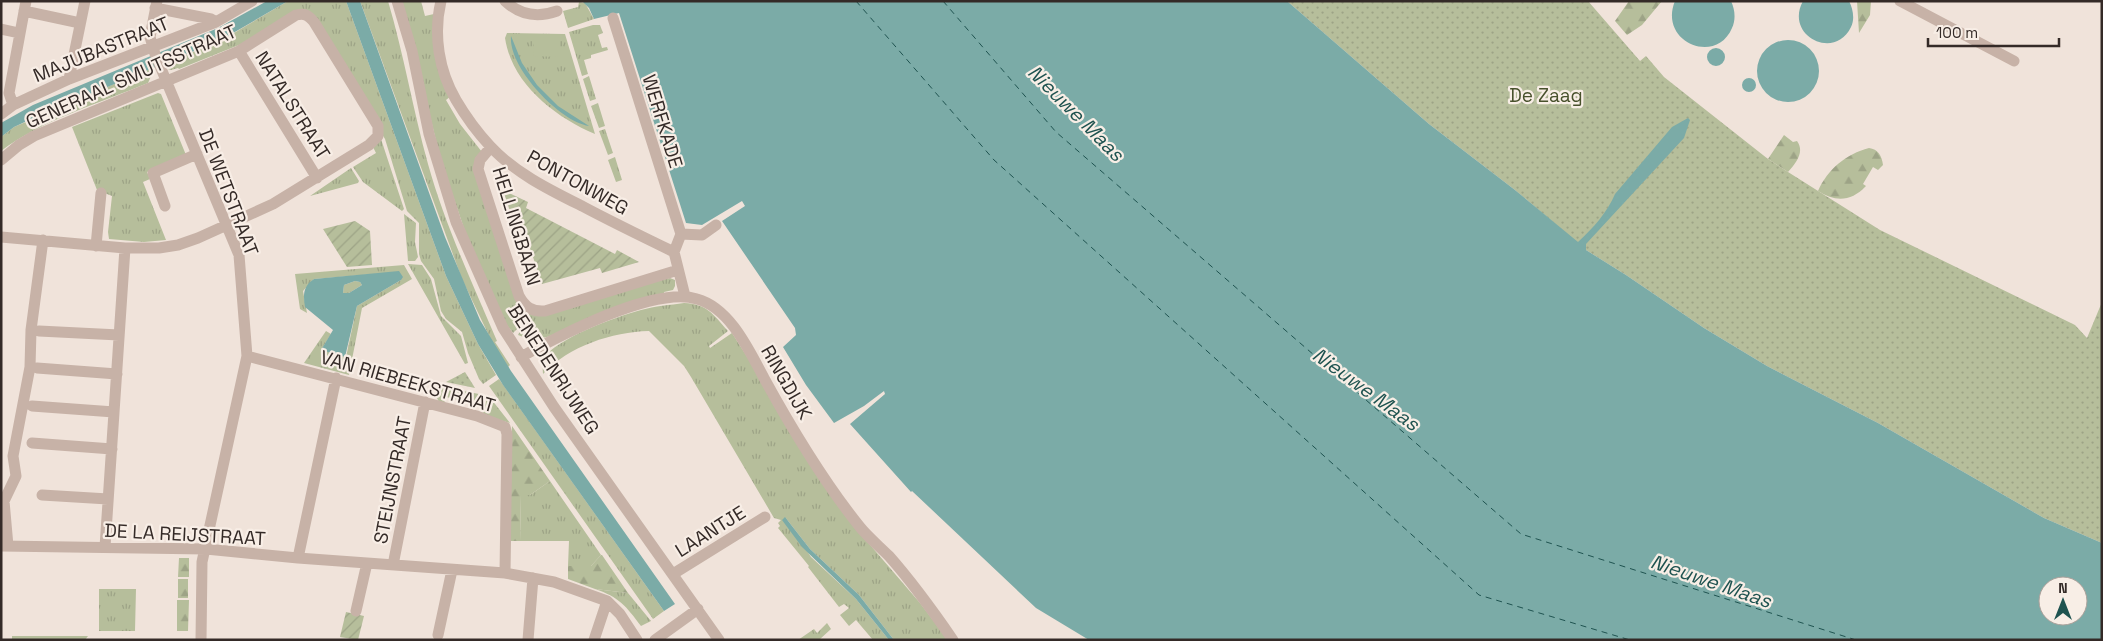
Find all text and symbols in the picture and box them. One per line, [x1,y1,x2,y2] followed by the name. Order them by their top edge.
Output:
[29,11,173,88] street label: MAJUBASTRAAT
[1928,15,2059,47] scale bar
[22,19,241,134] street label: GENERAAL SMUTSSTRAAT
[1936,23,1978,42] text: 100 m
[249,46,336,164] street label: NATALSTRAAT
[1022,59,1131,168] water label: Nieuwe Maas
[636,71,689,171] street label: WERFKADE
[1509,83,1583,108] park label: De Zaag
[193,125,264,259] street label: DE WETSTRAAT
[522,144,633,221] street label: PONTONWEG
[487,164,546,288] street label: HELLINGBAAN
[502,299,605,439] street label: BENEDENRIJWEG
[755,341,818,424] street label: RINGDIJK
[1307,342,1426,437] water label: Nieuwe Maas
[317,345,498,418] street label: VAN RIEBEEKSTRAAT
[368,414,417,546] street label: STEIJNSTRAAT
[670,500,750,563] street label: LAANTJE
[104,518,266,551] street label: DE LA REIJSTRAAT
[1647,548,1776,614] water label: Nieuwe Maas
[2038,576,2088,626] north arrow
[2058,579,2068,597] text: N

